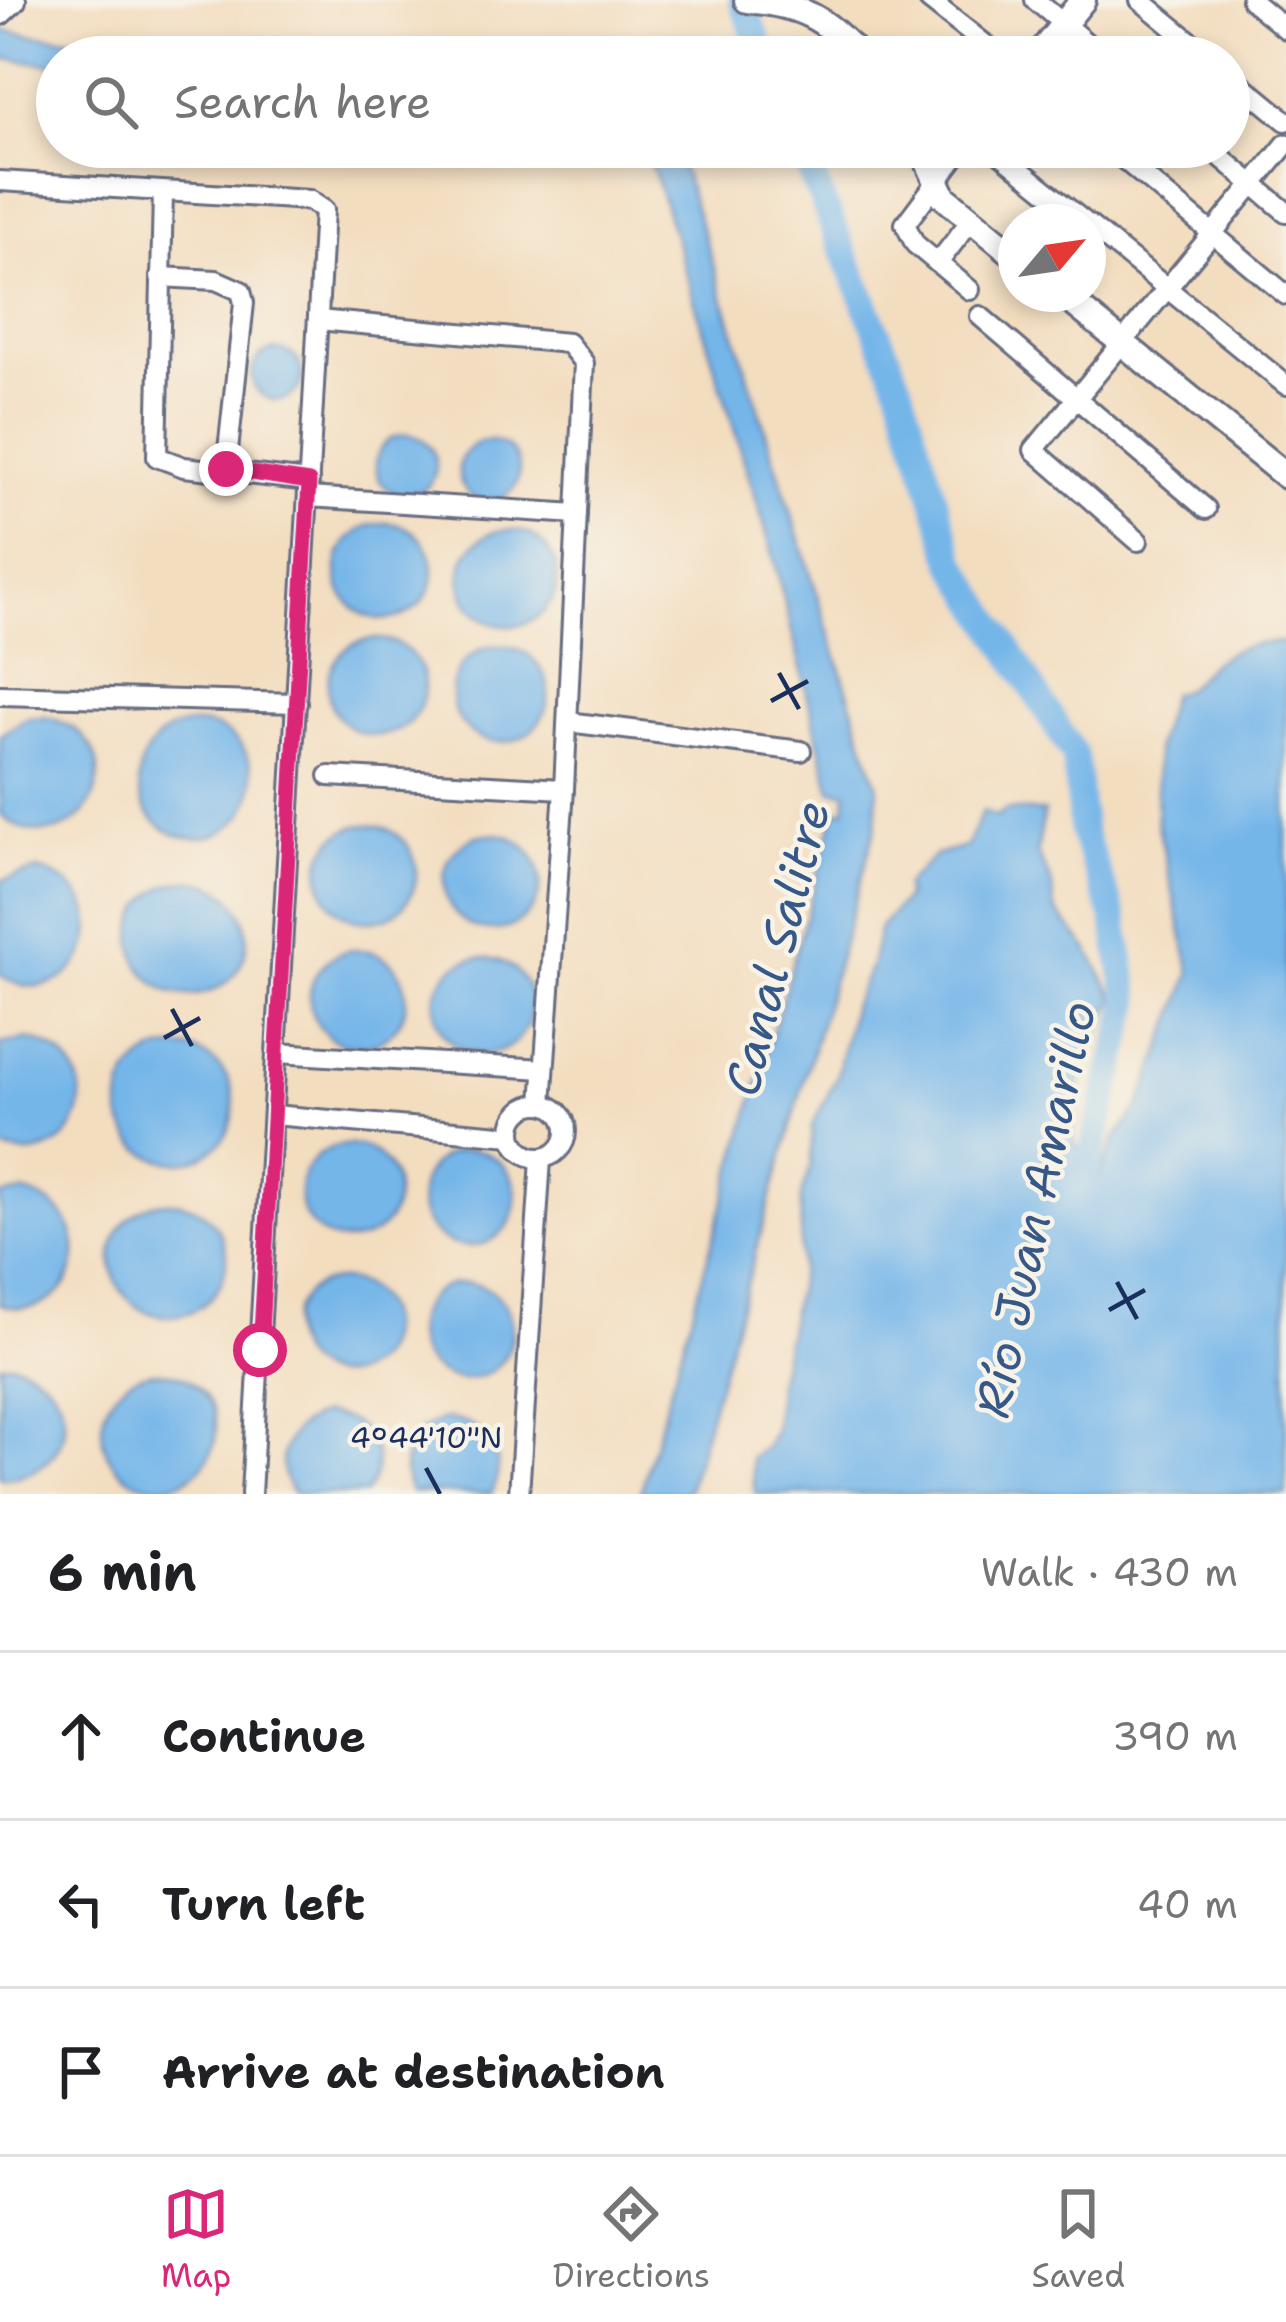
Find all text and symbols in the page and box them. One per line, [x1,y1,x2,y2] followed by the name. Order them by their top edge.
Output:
[36,36,1250,168] search box
[78,69,144,135] icon: search
[174,72,431,132] text: Search here
[998,204,1106,312] north arrow
[199,442,253,496] route end
[709,794,845,1102] water label: Canal Salitre
[960,995,1110,1423] water label: Río Juan Amarillo
[233,1323,287,1377] route start
[350,1417,502,1458] text: 4°44'10"N
[48,1538,197,1606] text: 6 min
[981,1546,1238,1598] text: Walk · 430 m
[48,1703,114,1769] icon: ahead
[162,1706,366,1766] text: Continue
[1112,1710,1238,1762] text: 390 m
[48,1871,114,1937] icon: left
[162,1874,365,1934] text: Turn left
[1137,1878,1238,1930] text: 40 m
[48,2039,114,2105] icon: arrive
[162,2042,665,2102] text: Arrive at destination
[161,2181,231,2298] tab: Map
[553,2181,710,2298] tab: Directions
[1032,2181,1125,2298] tab: Saved

